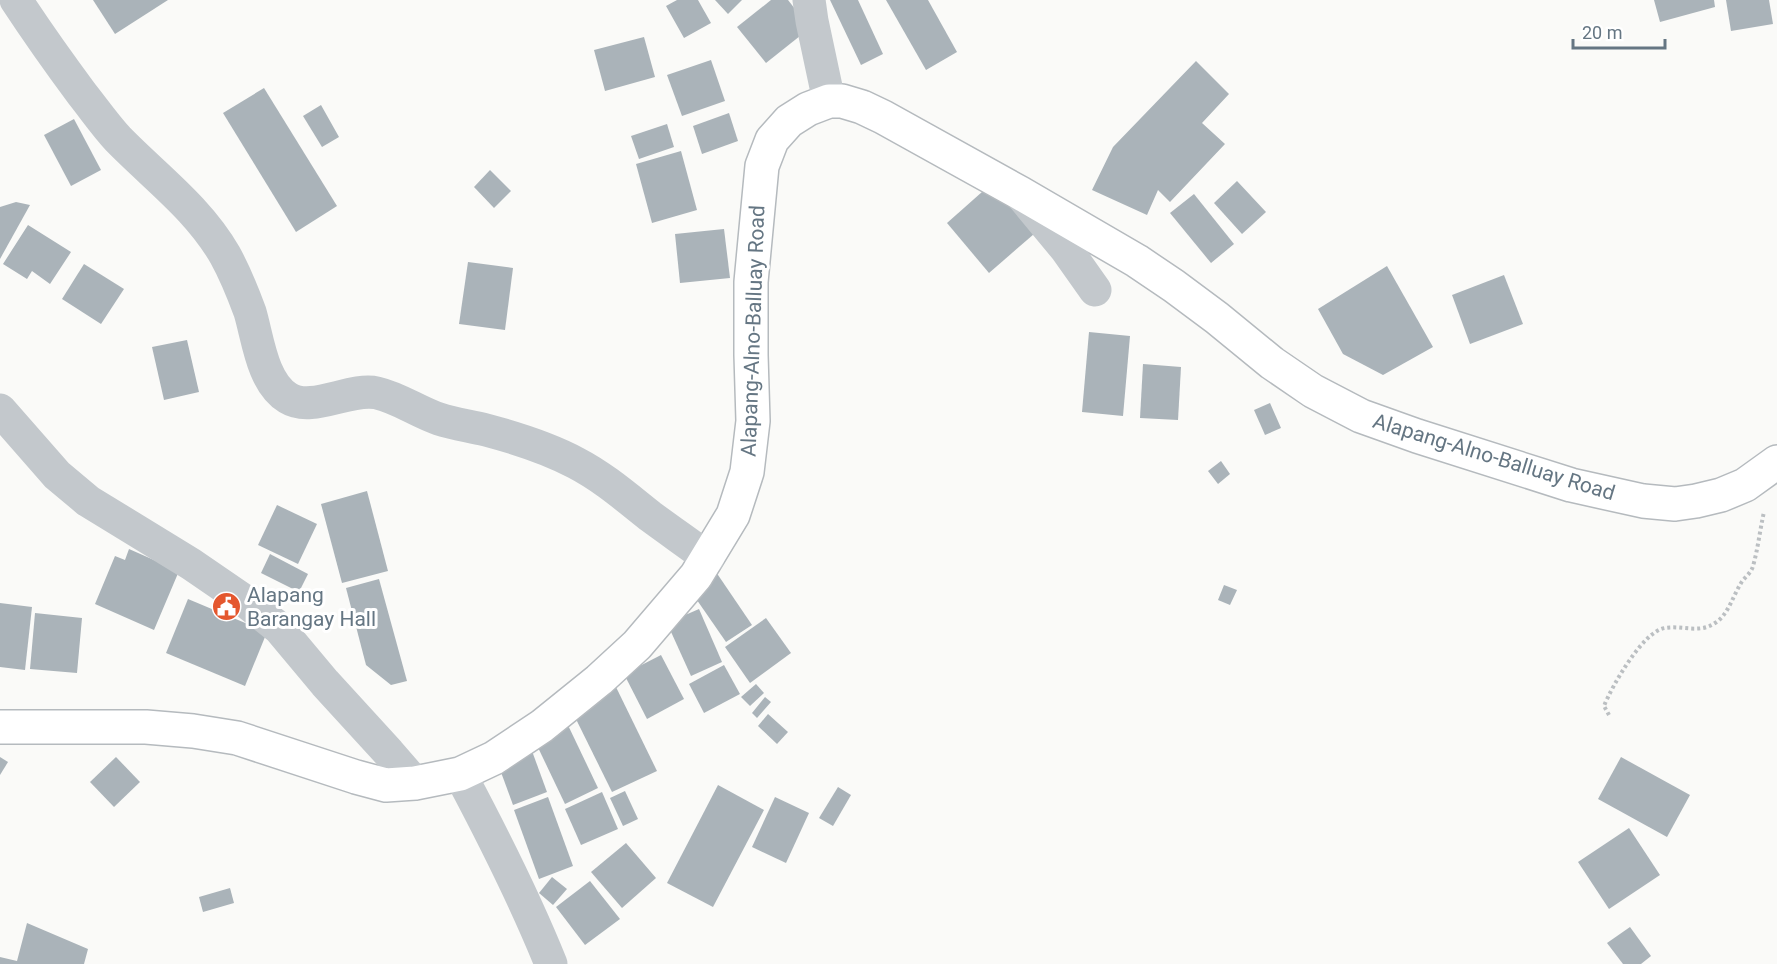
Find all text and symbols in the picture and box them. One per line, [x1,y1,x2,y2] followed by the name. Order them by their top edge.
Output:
[1573,12,1664,50] scale bar
[1582,22,1622,43] text: 20 m
[737,205,769,457] street label: Alapang-Alno-Balluay Road
[1370,409,1618,505] street label: Alapang-Alno-Balluay Road
[247,583,376,631] place label: Alapang Barangay Hall
[210,591,242,623] public building icon: Alapang Barangay Hall

